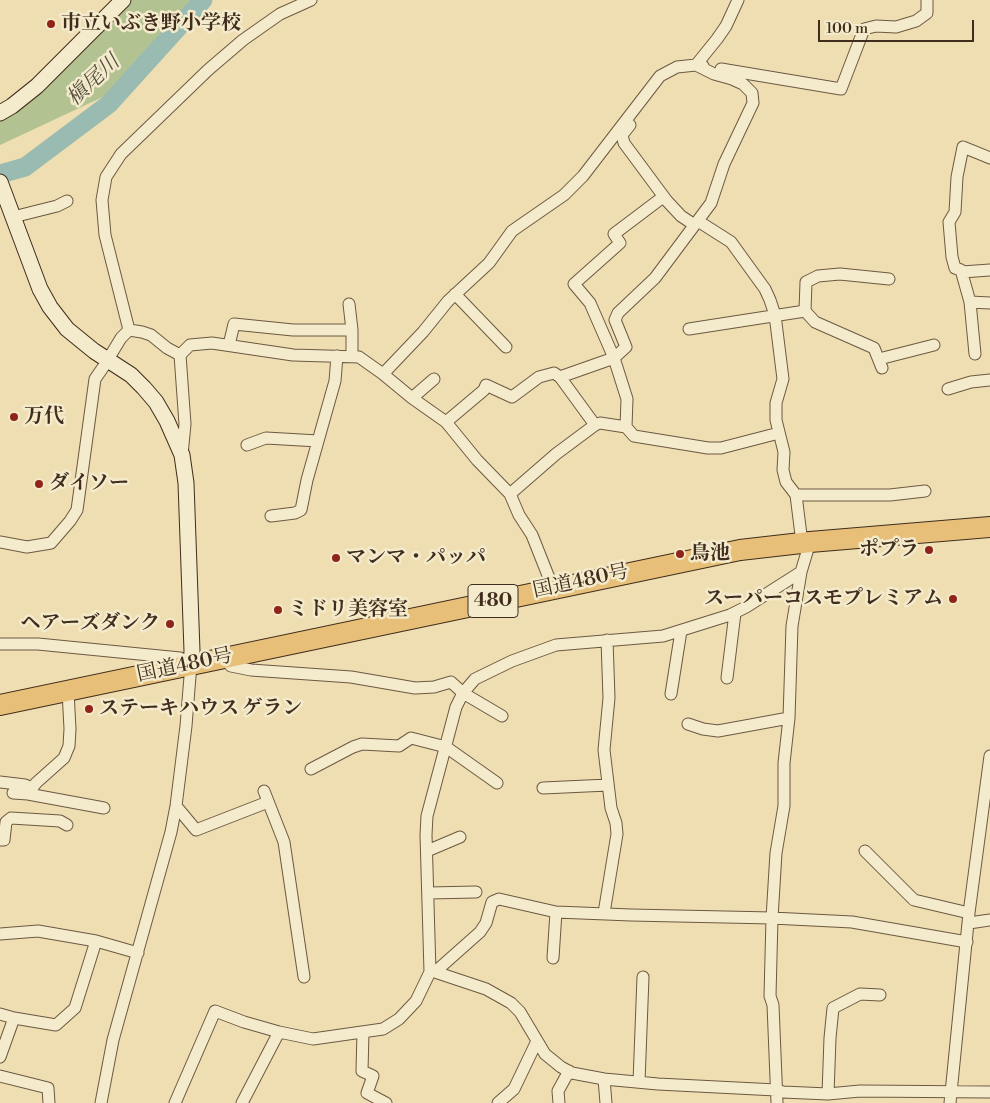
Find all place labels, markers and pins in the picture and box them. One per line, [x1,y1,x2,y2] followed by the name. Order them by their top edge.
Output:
[61,12,241,36] place label: 市立いぶき野小学校
[45,18,57,30] marker: 市立いぶき野小学校
[24,405,64,429] place label: 万代
[8,411,20,423] marker: 万代
[49,472,129,496] place label: ダイソー
[33,478,45,490] marker: ダイソー
[859,538,919,562] place label: ポプラ
[690,542,730,566] place label: 鳥池
[923,544,935,556] marker: ポプラ
[346,546,486,570] place label: マンマ・パッパ
[674,548,686,560] marker: 鳥池
[330,552,342,564] marker: マンマ・パッパ
[704,587,943,611] place label: スーパーコスモプレミアム
[947,593,959,605] marker: スーパーコスモプレミアム
[288,598,408,622] place label: ミドリ美容室
[272,604,284,616] marker: ミドリ美容室
[21,612,160,636] place label: ヘアーズダンク
[164,618,176,630] marker: ヘアーズダンク
[99,697,302,721] place label: ステーキハウス ゲラン
[83,703,95,715] marker: ステーキハウス ゲラン

